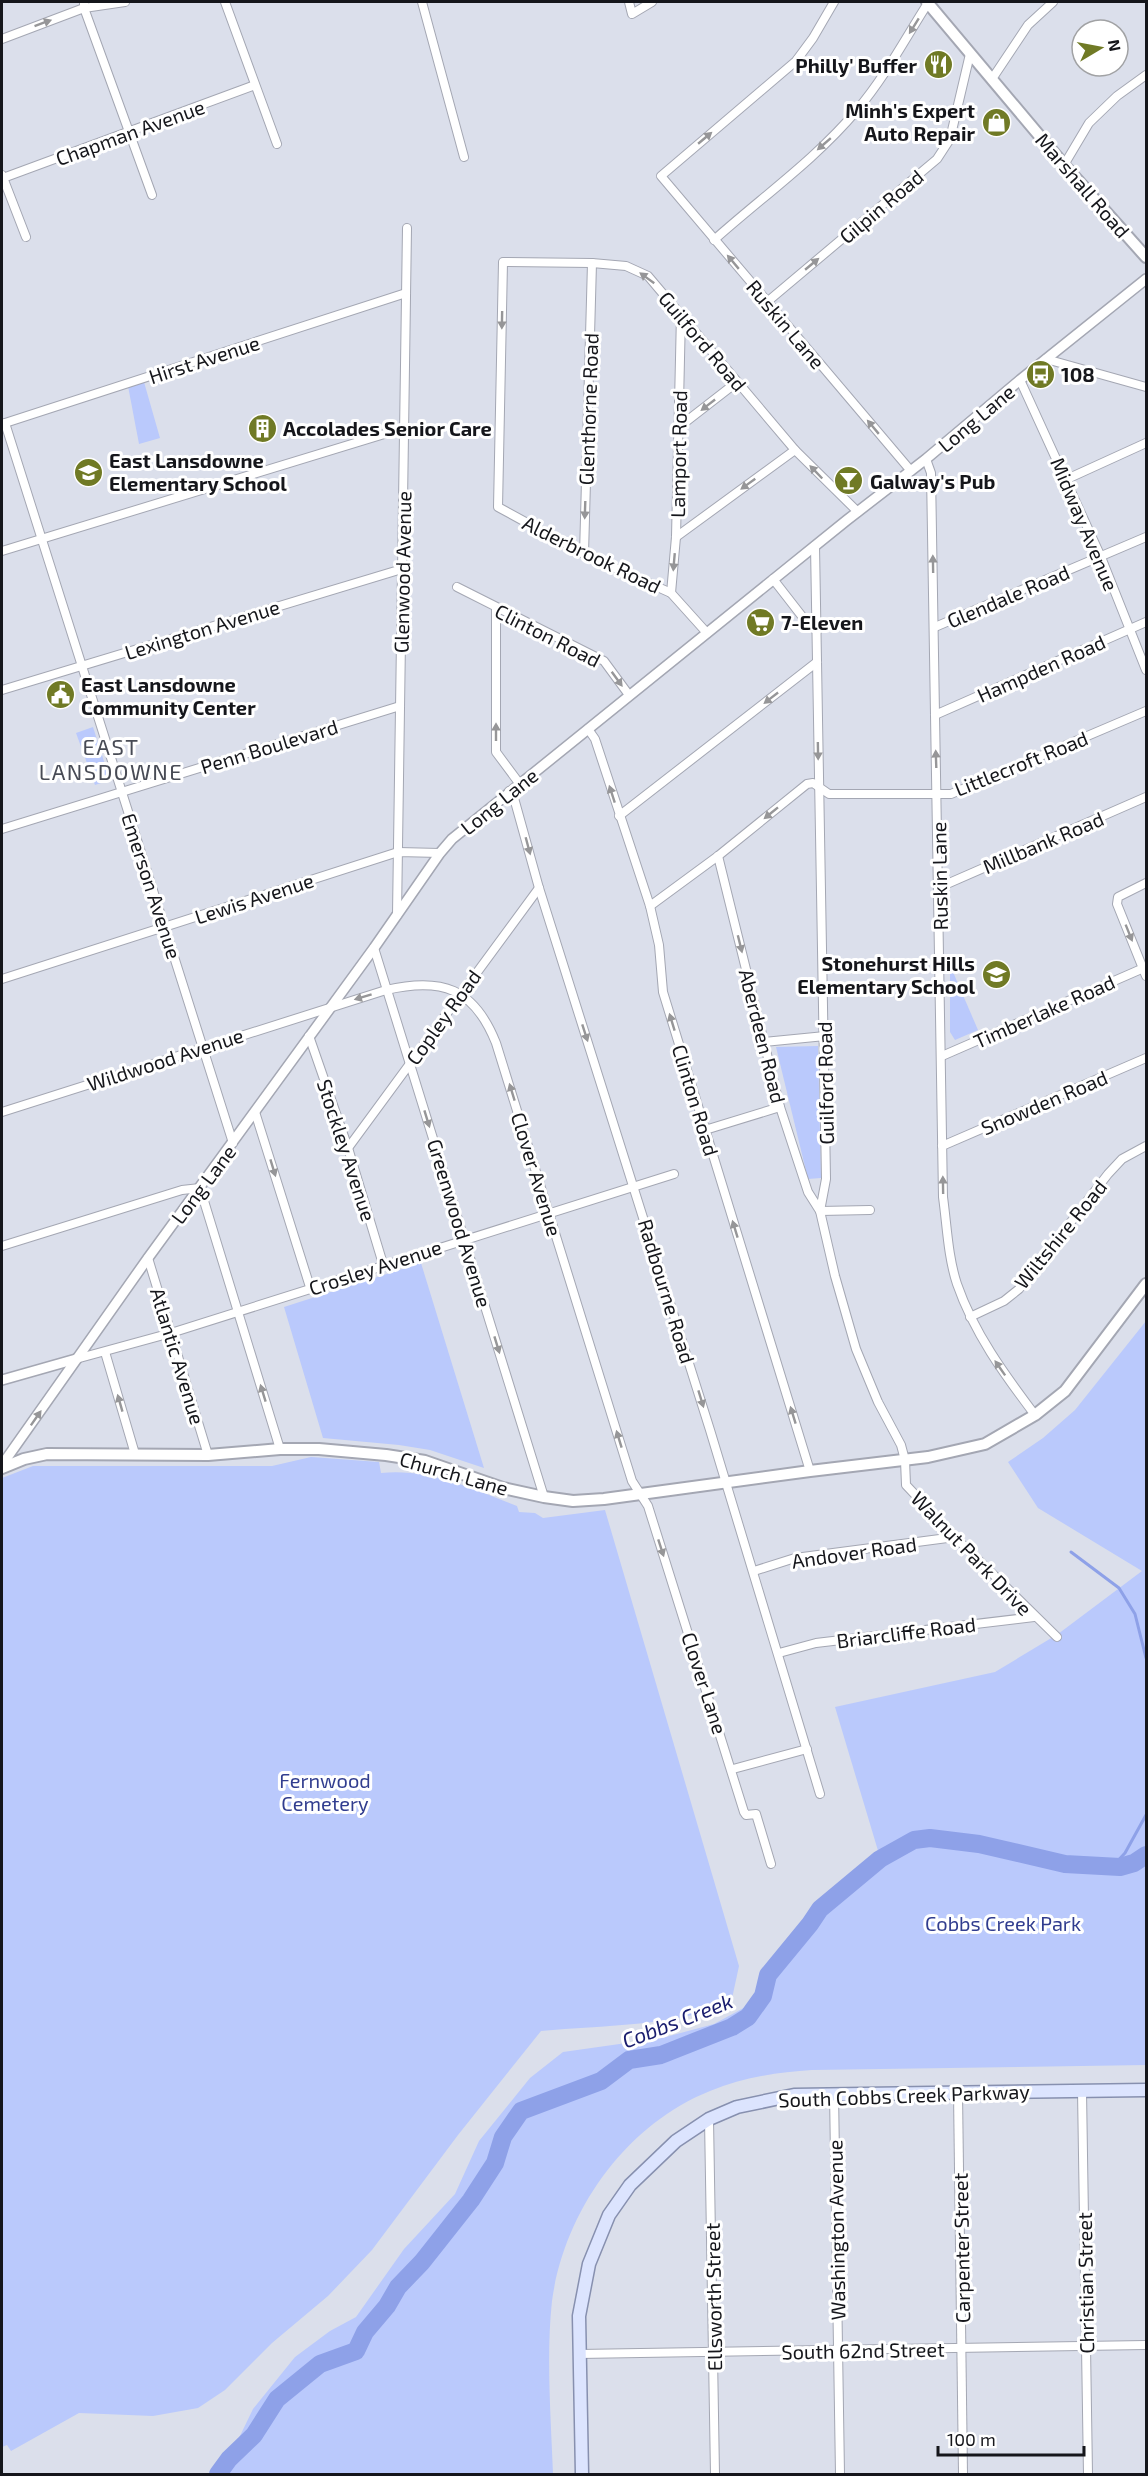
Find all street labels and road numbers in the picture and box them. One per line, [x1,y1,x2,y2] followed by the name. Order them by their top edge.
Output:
[52,94,208,170] street label: Chapman Avenue
[1031,128,1135,242] street label: Marshall Road
[834,164,928,248] street label: Gilpin Road
[742,275,830,373] street label: Ruskin Lane
[654,286,752,396] street label: Guilford Road
[146,330,262,388] street label: Hirst Avenue
[573,332,603,486] street label: Glenthorne Road
[933,379,1019,457] street label: Long Lane
[665,390,691,518] street label: Lamport Road
[1046,454,1124,594] street label: Midway Avenue
[389,491,415,653] street label: Glenwood Avenue
[519,510,665,598] street label: Alderbrook Road
[943,559,1073,633] street label: Glendale Road
[122,594,282,664] street label: Lexington Avenue
[491,598,605,672] street label: Clinton Road
[973,629,1109,707] street label: Hampden Road
[197,714,341,778] street label: Penn Boulevard
[951,725,1091,801] street label: Littlecroft Road
[456,763,542,839] street label: Long Lane
[979,806,1107,878] street label: Millbank Road
[117,810,187,962] street label: Emerson Avenue
[926,821,952,931] street label: Ruskin Lane
[192,867,316,929] street label: Lewis Avenue
[400,965,486,1069] street label: Copley Road
[735,966,791,1106] street label: Aberdeen Road
[970,969,1118,1053] street label: Timberlake Road
[812,1021,838,1145] street label: Guilford Road
[84,1022,246,1096] street label: Wildwood Avenue
[668,1041,724,1159] street label: Clinton Road
[977,1065,1111,1139] street label: Snowden Road
[313,1076,381,1224] street label: Stockley Avenue
[507,1109,567,1239] street label: Clover Avenue
[423,1136,497,1310] street label: Greenwood Avenue
[166,1140,240,1228] street label: Long Lane
[1009,1175,1111,1293] street label: Wiltshire Road
[634,1216,700,1366] street label: Radbourne Road
[305,1234,445,1300] street label: Crosley Avenue
[146,1285,210,1427] street label: Atlantic Avenue
[397,1446,511,1500] street label: Church Lane
[907,1486,1037,1620] street label: Walnut Park Drive
[790,1531,918,1573] street label: Andover Road
[835,1612,977,1652] street label: Briarcliffe Road
[677,1629,733,1737] street label: Clover Lane
[778,2079,1031,2111] street label: South Cobbs Creek Parkway
[822,2139,850,2321] street label: Washington Avenue
[948,2172,974,2323] street label: Carpenter Street
[1072,2212,1098,2354] street label: Christian Street
[700,2222,726,2371] street label: Ellsworth Street
[781,2337,945,2363] street label: South 62nd Street

